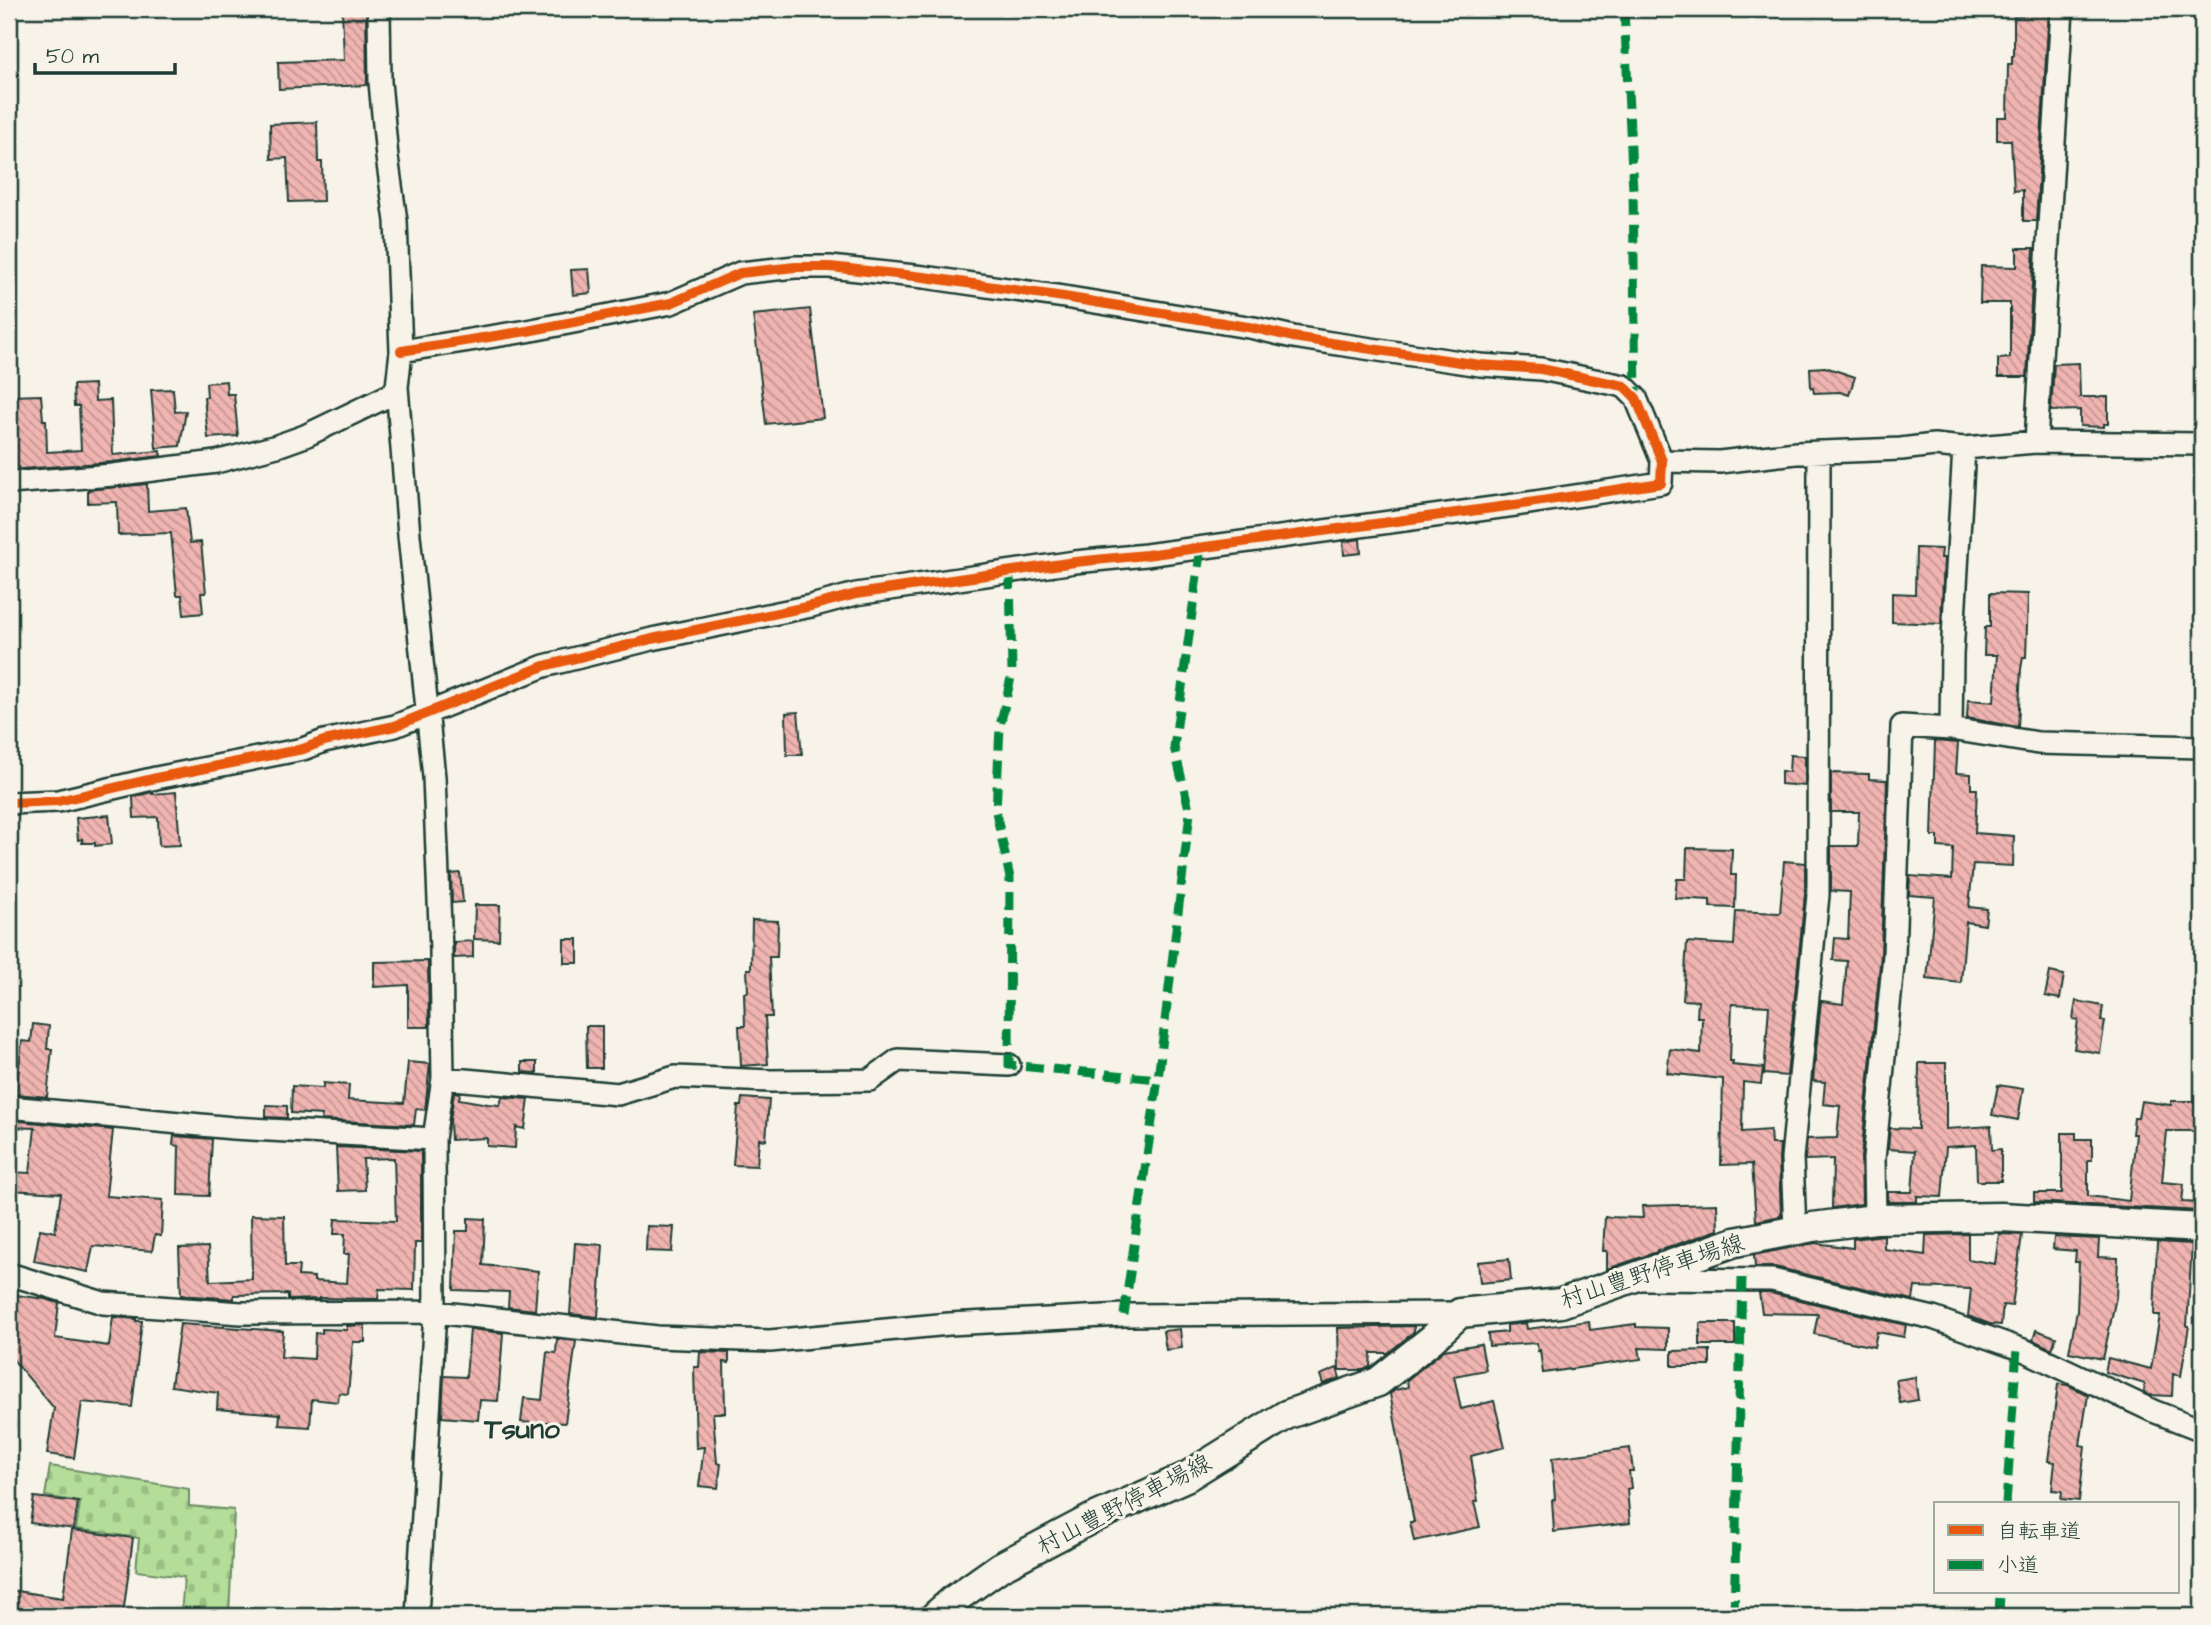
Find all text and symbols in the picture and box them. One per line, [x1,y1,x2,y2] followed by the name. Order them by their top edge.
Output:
[35,32,175,76] scale bar
[46,42,100,71] text: 50 m
[1556,1226,1749,1318] street label: 村山豊野停車場線
[483,1410,560,1449] district label: Tsuno
[1031,1446,1218,1564] street label: 村山豊野停車場線
[1934,1502,2180,1594] legend
[1997,1517,2081,1546] text: 自転車道
[1997,1551,2039,1580] text: 小道

